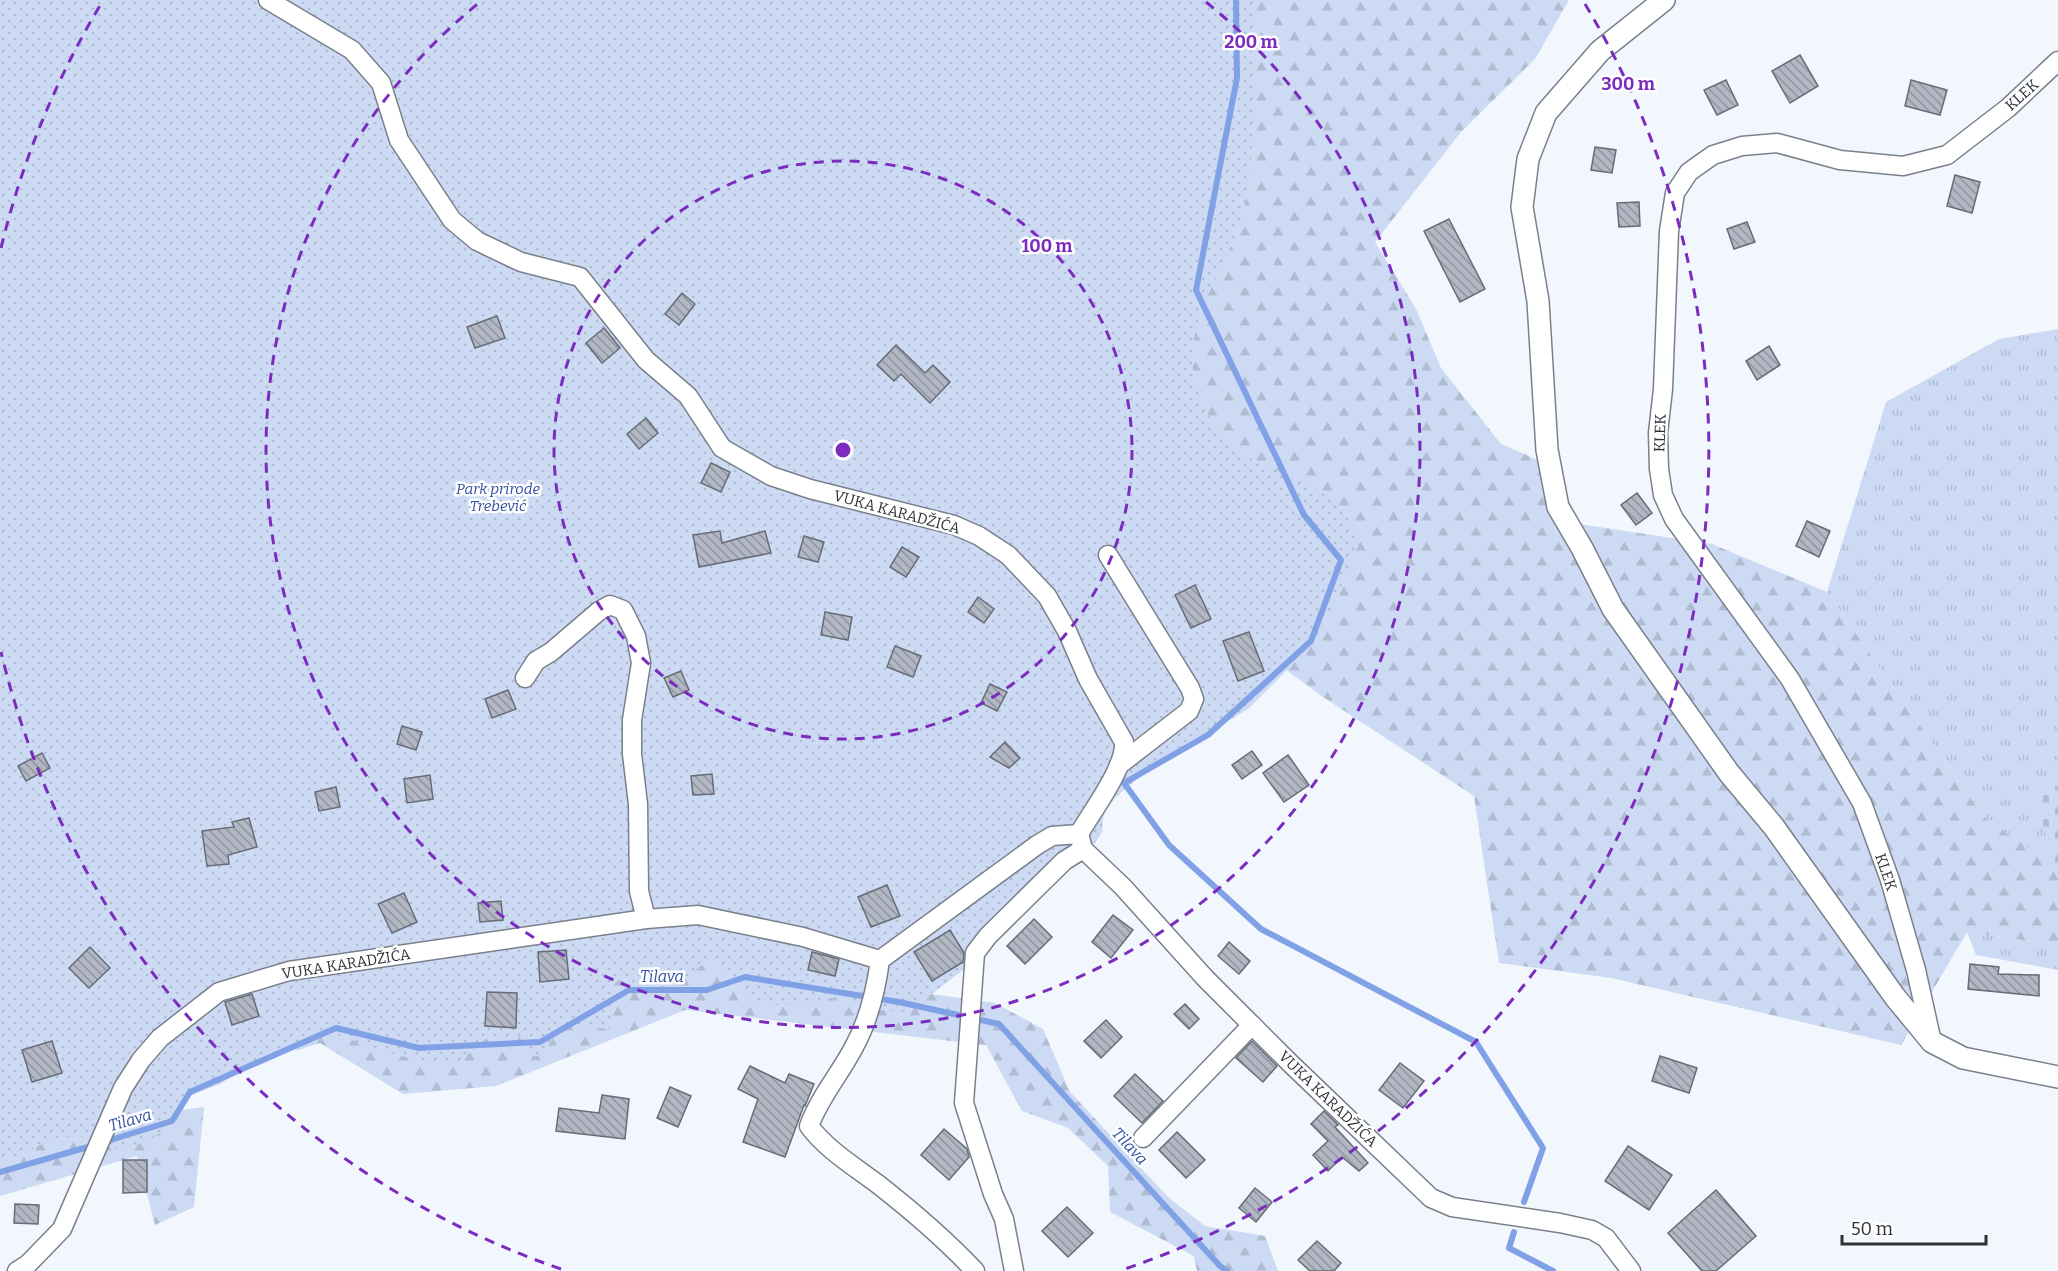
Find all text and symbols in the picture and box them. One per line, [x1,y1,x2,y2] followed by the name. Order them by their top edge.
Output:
[1224,31,1278,53] text: 200 m
[1601,73,1655,95] text: 300 m
[2002,75,2043,115] street label: KLEK
[1021,235,1073,257] text: 100 m
[1650,413,1670,452] street label: KLEK
[833,440,853,460] centre of rings
[456,480,541,515] park label: Park prirode Trebević
[832,486,963,538] street label: VUKA KARADŽIĆA
[1871,851,1901,893] street label: KLEK
[280,945,412,983] street label: VUKA KARADŽIĆA
[640,967,684,986] water label: Tilava
[1275,1047,1381,1151] street label: VUKA KARADŽIĆA
[106,1105,154,1135] water label: Tilava
[1108,1124,1152,1168] water label: Tilava
[1842,1208,1986,1246] scale bar
[1851,1218,1893,1240] text: 50 m

